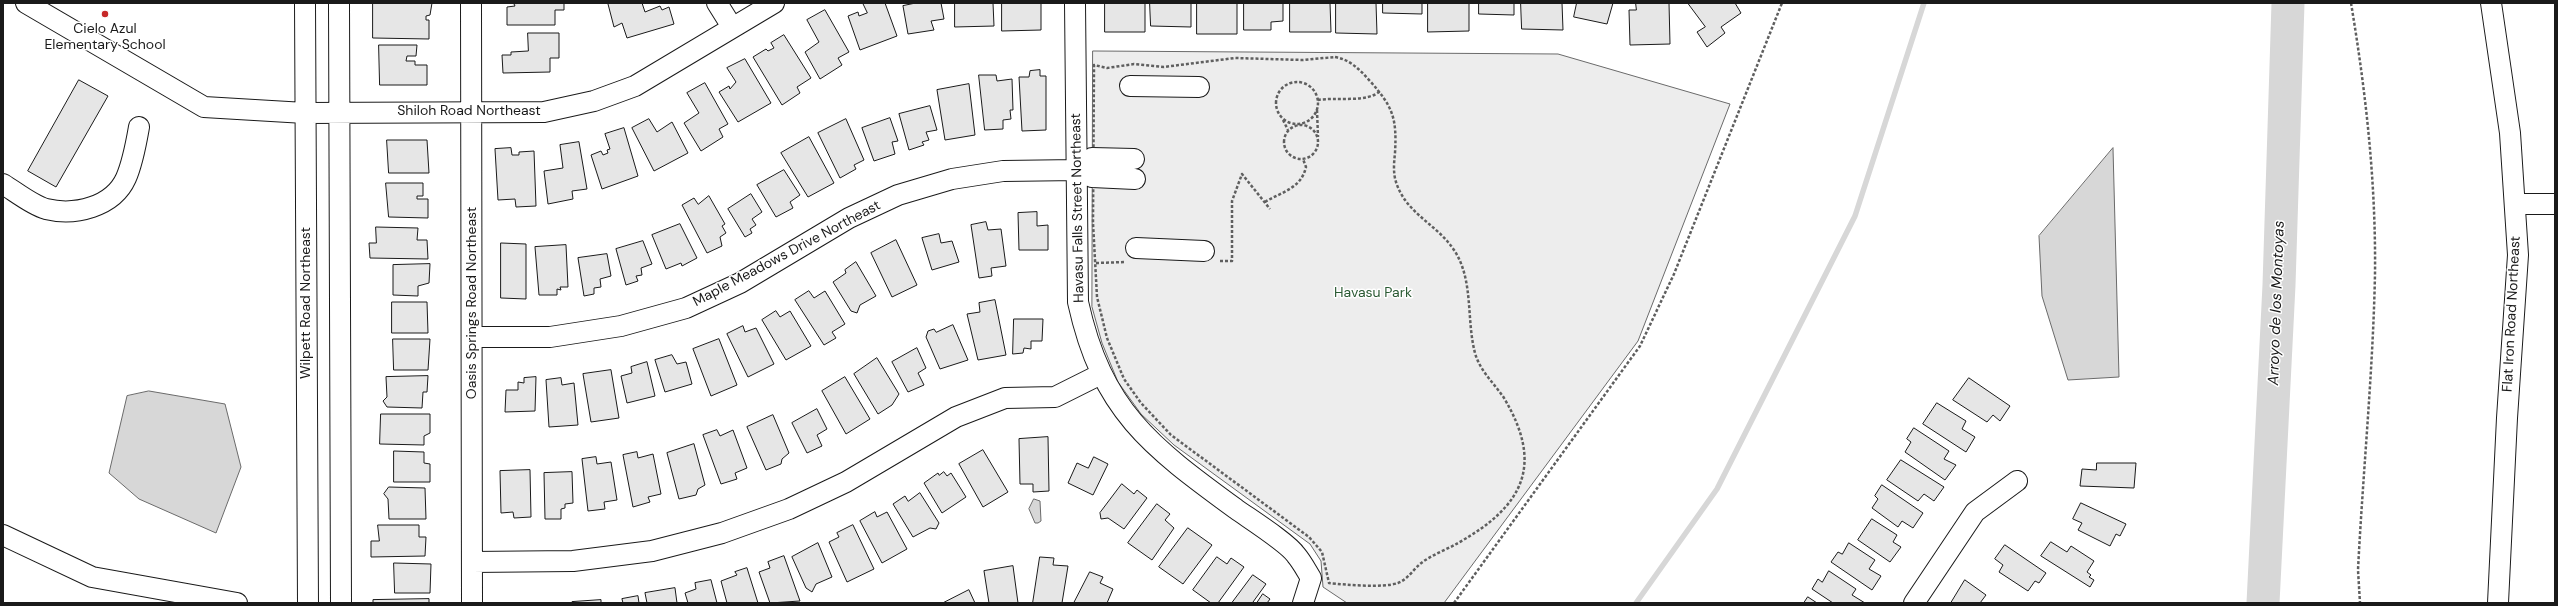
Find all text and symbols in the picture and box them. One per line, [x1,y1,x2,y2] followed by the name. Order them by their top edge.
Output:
[100,9,110,19] marker: Cielo Azul Elementary School
[44,21,166,54] place label: Cielo Azul Elementary School
[397,103,541,119] street label: Shiloh Road Northeast
[1068,113,1088,303] street label: Havasu Falls Street Northeast
[690,197,884,311] street label: Maple Meadows Drive Northeast
[464,207,480,399] street label: Oasis Springs Road Northeast
[2265,220,2289,386] water label: Arroyo de los Montoyas
[298,227,314,379] street label: Wilpett Road Northeast
[2500,236,2524,392] street label: Flat Iron Road Northeast
[1334,285,1412,301] park label: Havasu Park

